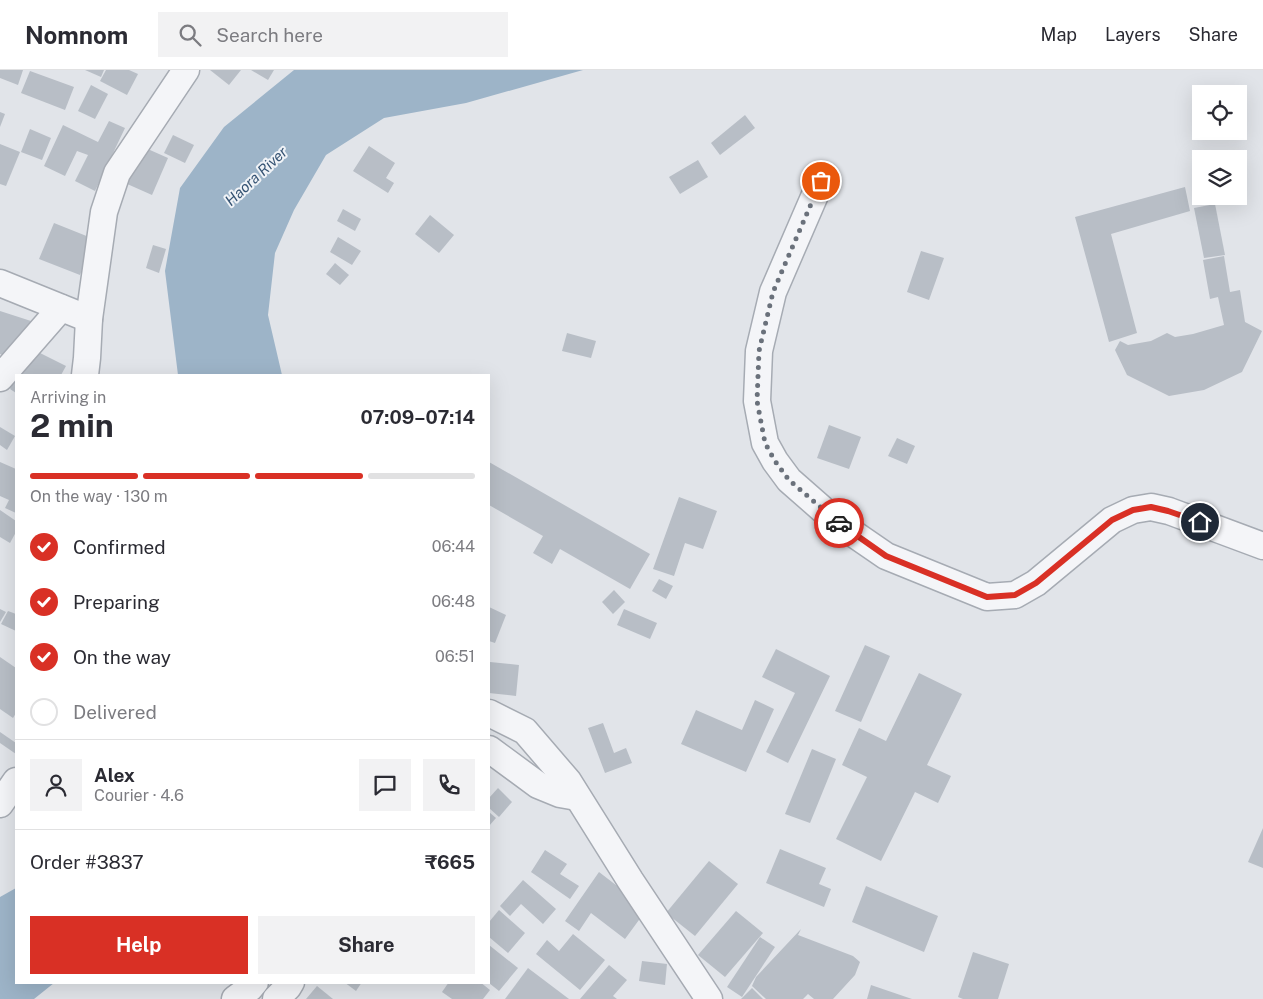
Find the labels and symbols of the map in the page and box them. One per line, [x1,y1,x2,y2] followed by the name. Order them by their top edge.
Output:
[222,143,291,209] water label: Haora River
[800,160,842,202] pin
[814,498,864,548] courier
[1179,501,1221,543] pin

